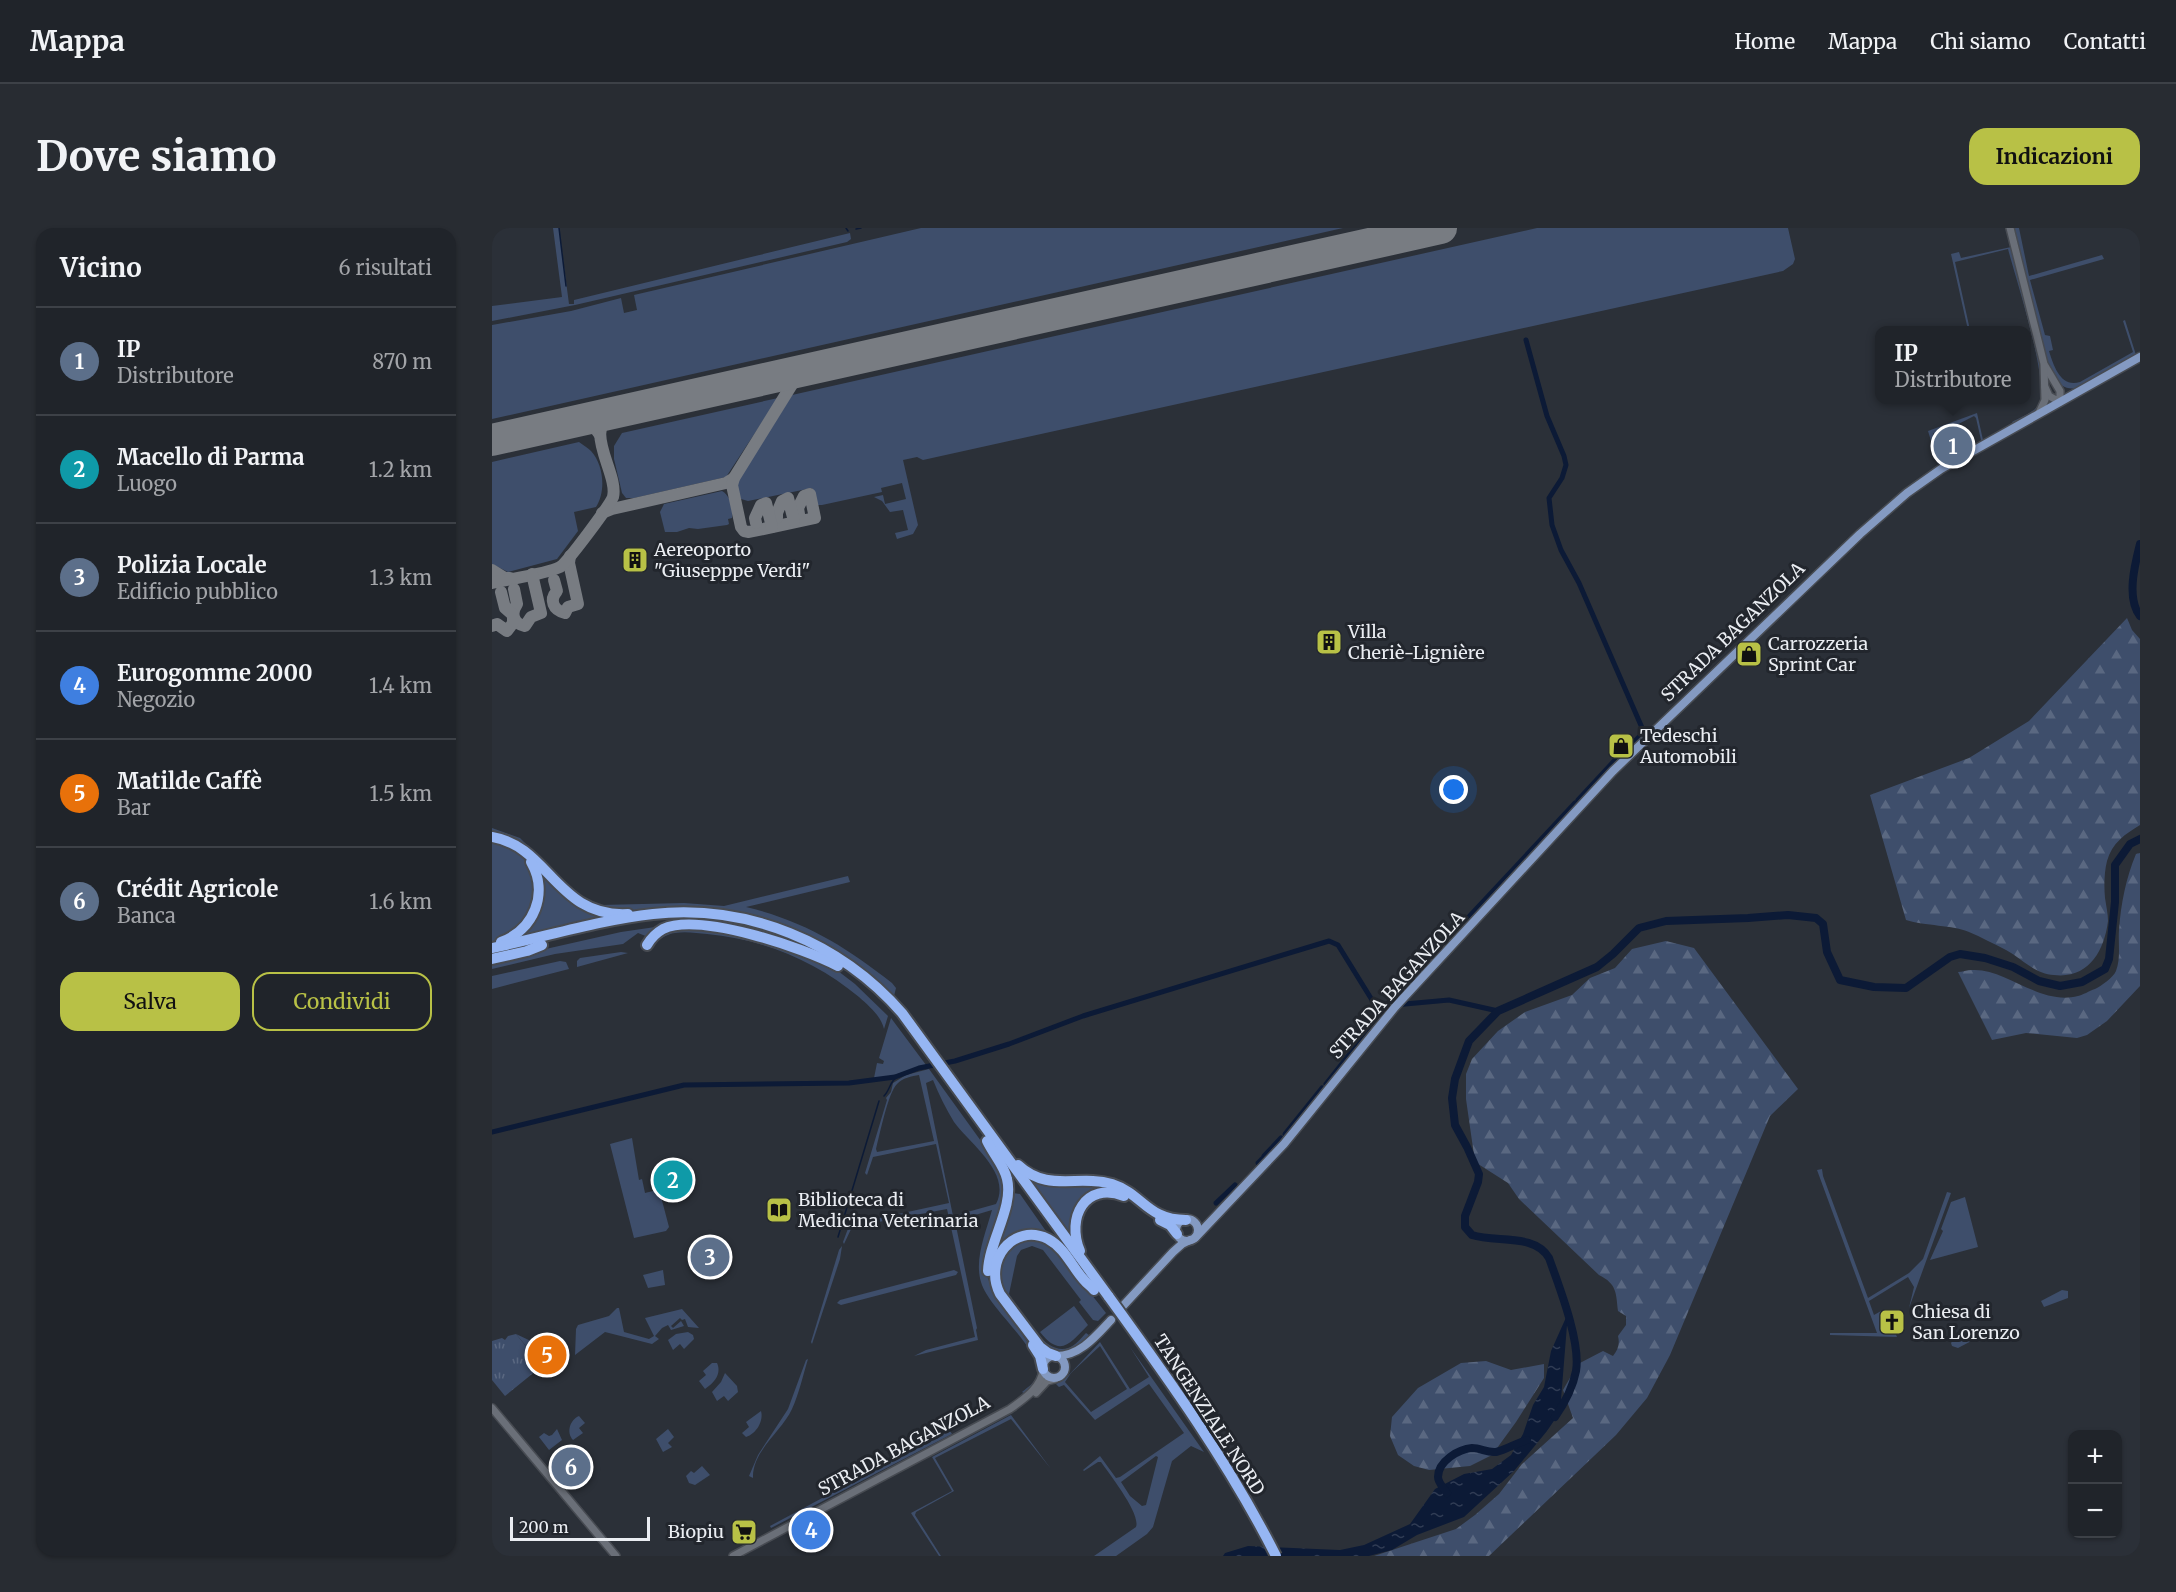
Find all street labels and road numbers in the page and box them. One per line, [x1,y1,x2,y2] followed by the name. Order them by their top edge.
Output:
[1656,557,1810,706] street label: STRADA BAGANZOLA
[1324,906,1469,1063] street label: STRADA BAGANZOLA
[1149,1330,1270,1499] street label: TANGENZIALE NORD
[814,1390,994,1501] street label: STRADA BAGANZOLA

